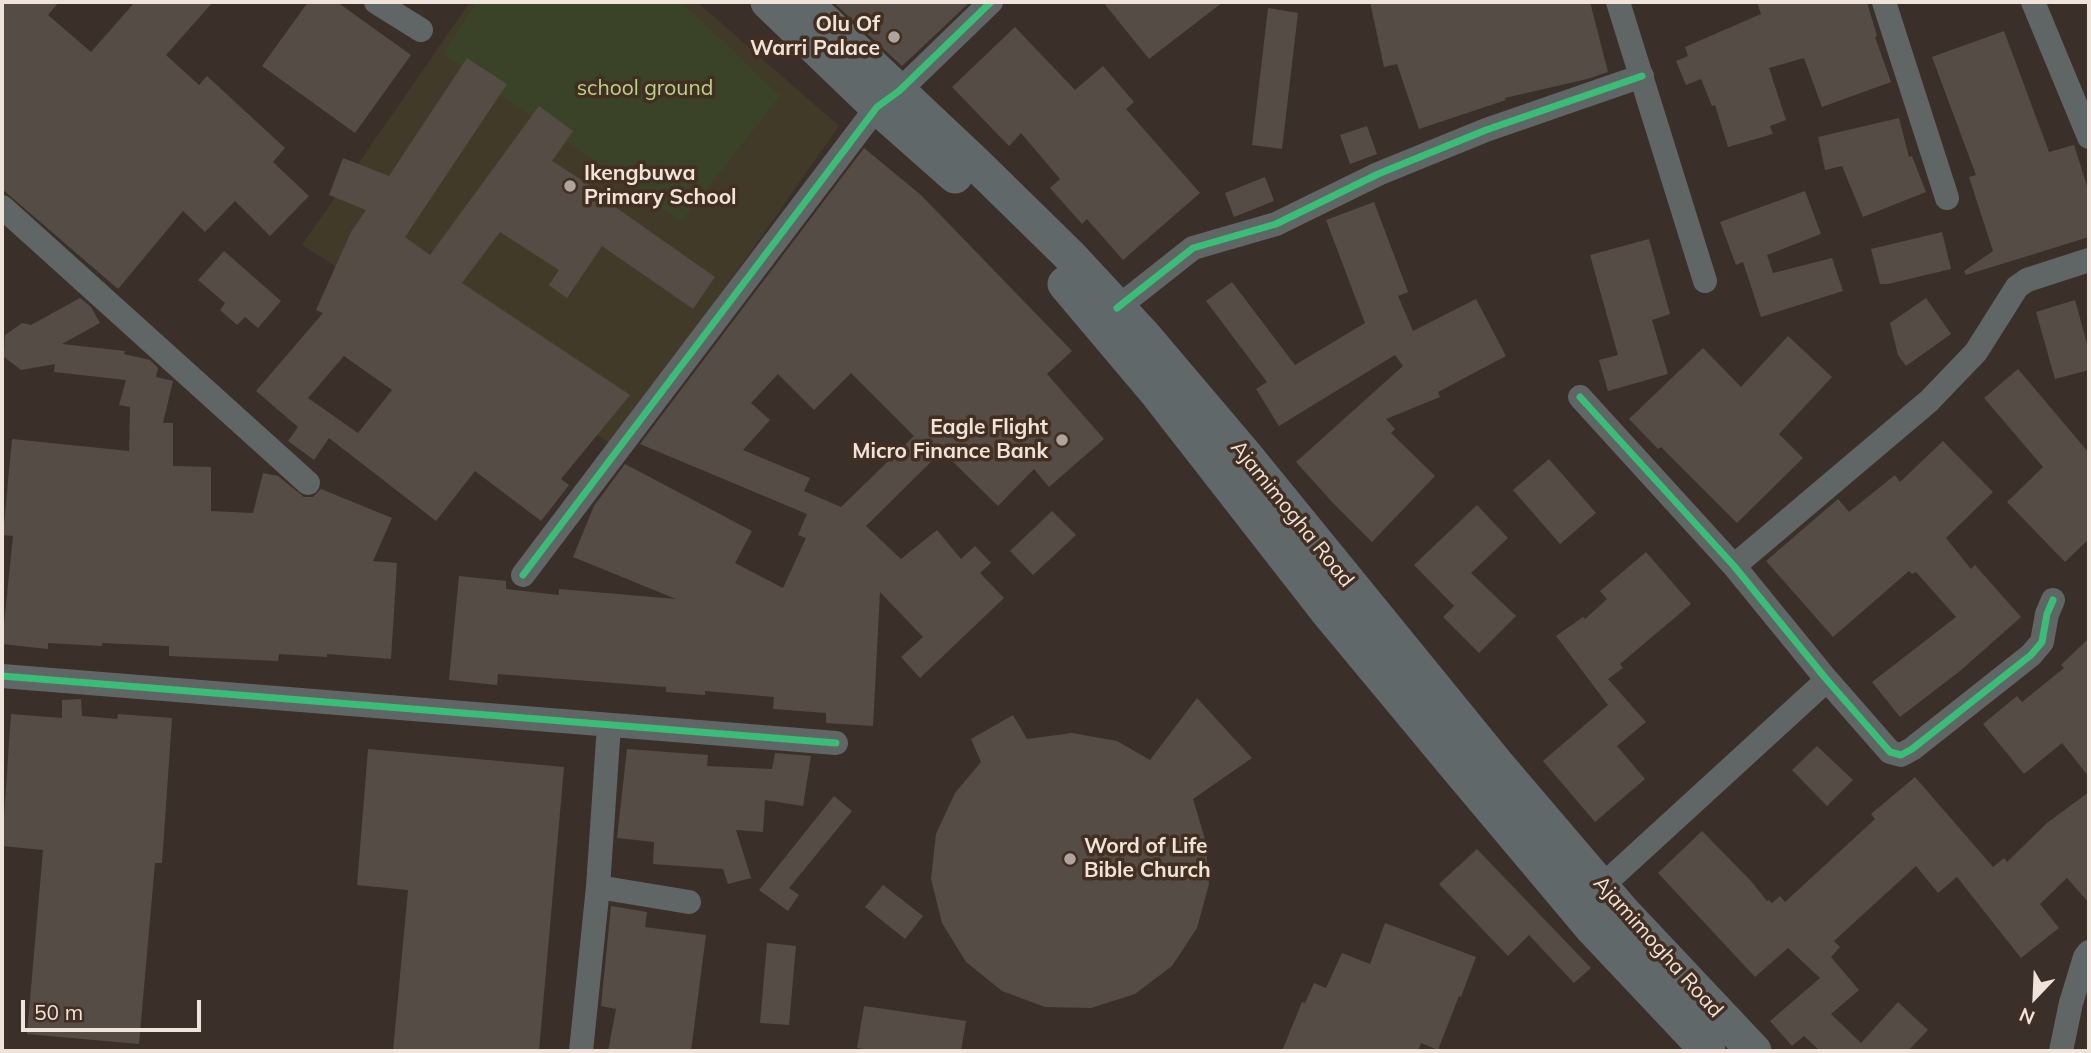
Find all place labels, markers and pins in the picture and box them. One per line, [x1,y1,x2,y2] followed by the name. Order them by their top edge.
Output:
[750,12,880,62] place label: Olu Of Warri Palace
[886,29,902,45] marker: Olu Of Warri Palace
[584,161,737,211] place label: Ikengbuwa Primary School
[562,178,578,194] marker: Ikengbuwa Primary School
[852,415,1048,465] place label: Eagle Flight Micro Finance Bank
[1054,432,1070,448] marker: Eagle Flight Micro Finance Bank
[1084,834,1211,884] place label: Word of Life Bible Church
[1062,851,1078,867] marker: Word of Life Bible Church

